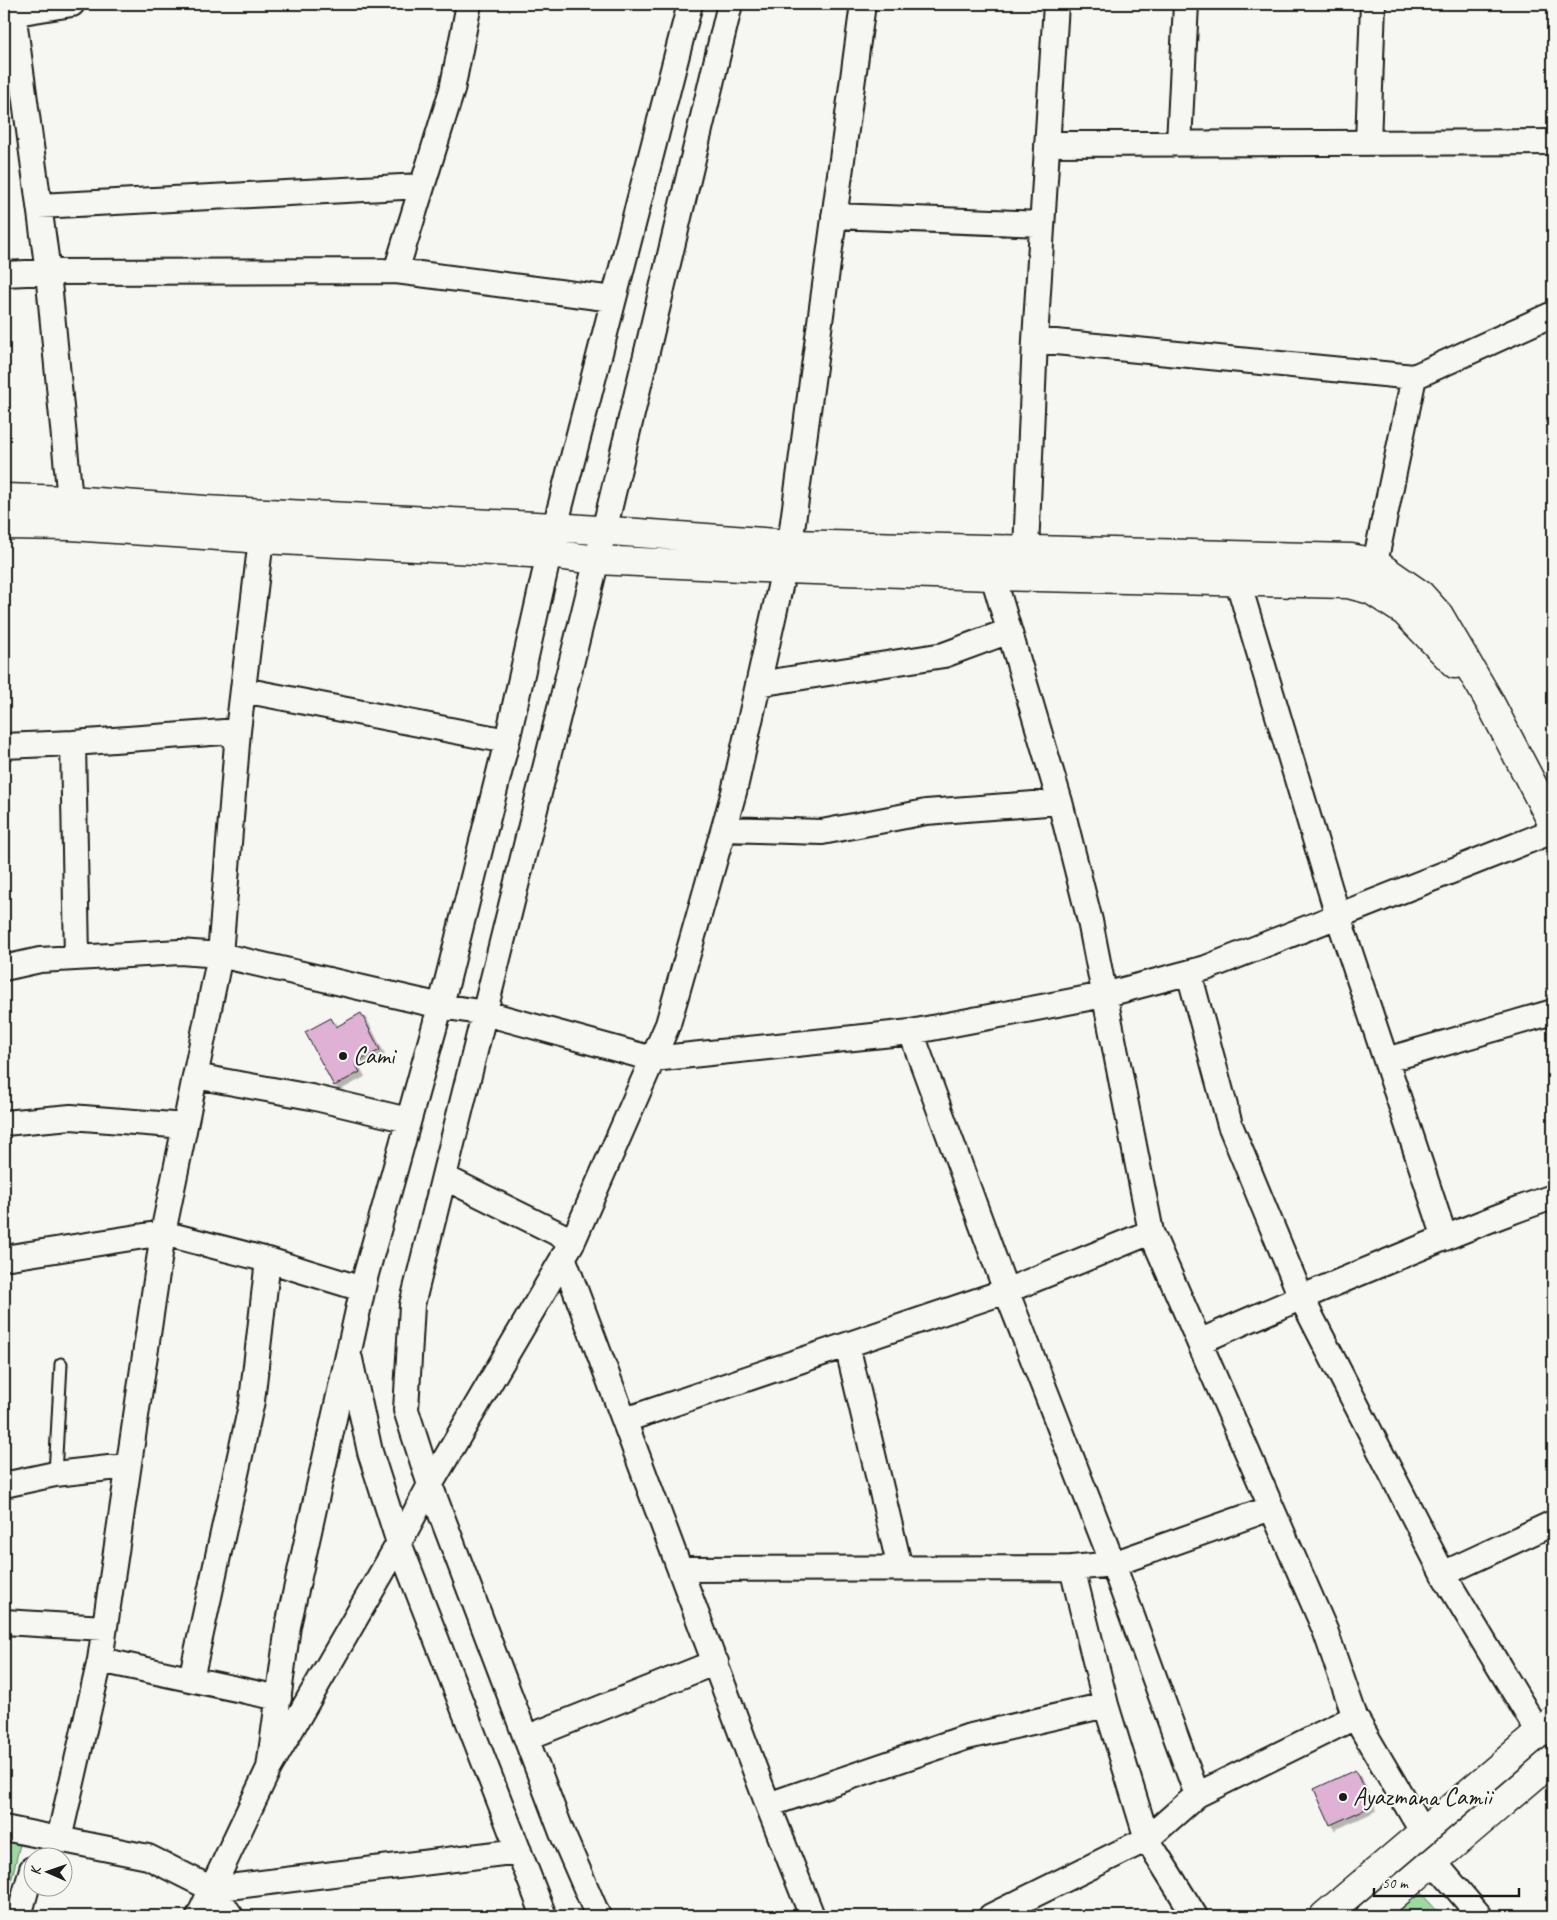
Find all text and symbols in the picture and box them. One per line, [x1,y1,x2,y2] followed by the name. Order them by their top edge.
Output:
[353,1040,398,1072] place label: Cami
[337,1050,349,1062] marker: Cami
[1353,1781,1495,1813] place label: Ayazmana Camii
[1337,1791,1349,1803] marker: Ayazmana Camii
[22,1848,72,1898] north arrow
[27,1865,44,1875] text: K
[1374,1865,1520,1897] scale bar
[1382,1874,1409,1893] text: 50 m

